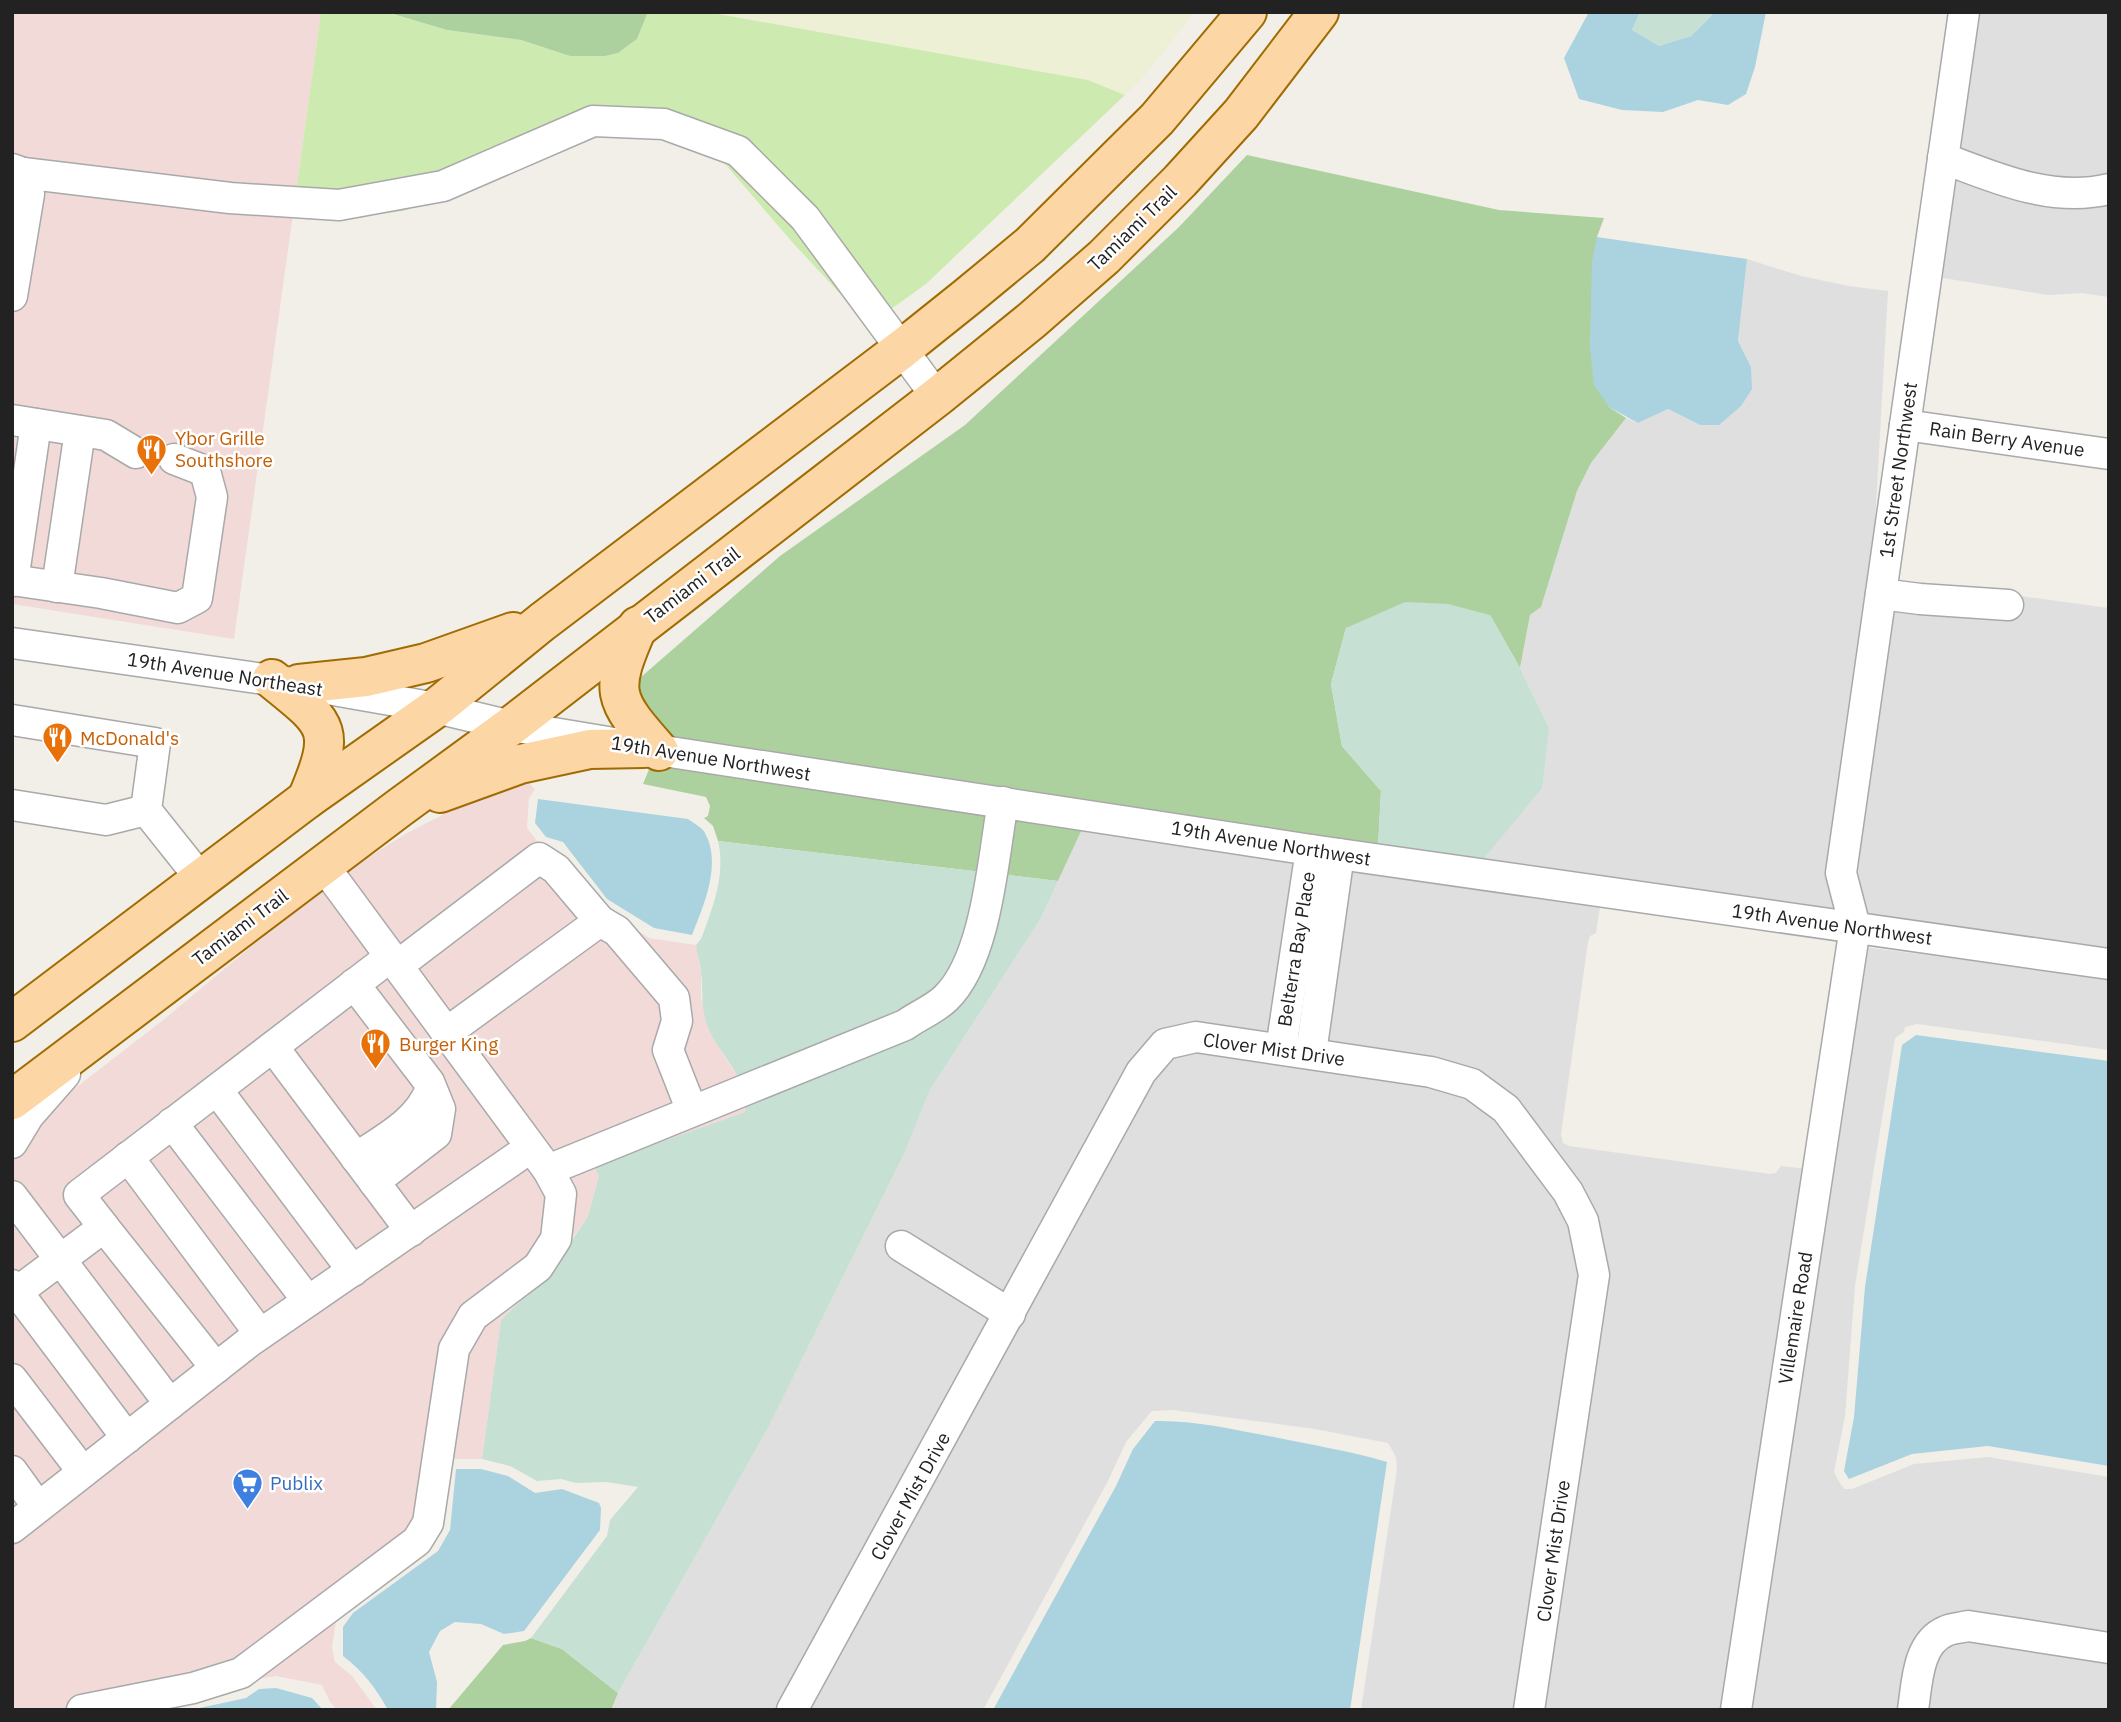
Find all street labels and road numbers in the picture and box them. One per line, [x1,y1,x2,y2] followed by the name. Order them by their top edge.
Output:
[1083,180,1181,276] street label: Tamiami Trail
[1874,380,1922,560] street label: 1st Street Northwest
[1928,416,2086,462] street label: Rain Berry Avenue
[639,541,745,629] street label: Tamiami Trail
[126,647,324,701] street label: 19th Avenue Northeast
[609,730,813,786] street label: 19th Avenue Northwest
[1169,815,1373,871] street label: 19th Avenue Northwest
[1272,870,1320,1028] street label: Belterra Bay Place
[187,883,293,971] street label: Tamiami Trail
[1730,898,1934,950] street label: 19th Avenue Northwest
[1201,1027,1347,1071] street label: Clover Mist Drive
[1773,1250,1817,1386] street label: Villemaire Road
[865,1428,955,1564] street label: Clover Mist Drive
[1531,1478,1575,1624] street label: Clover Mist Drive

